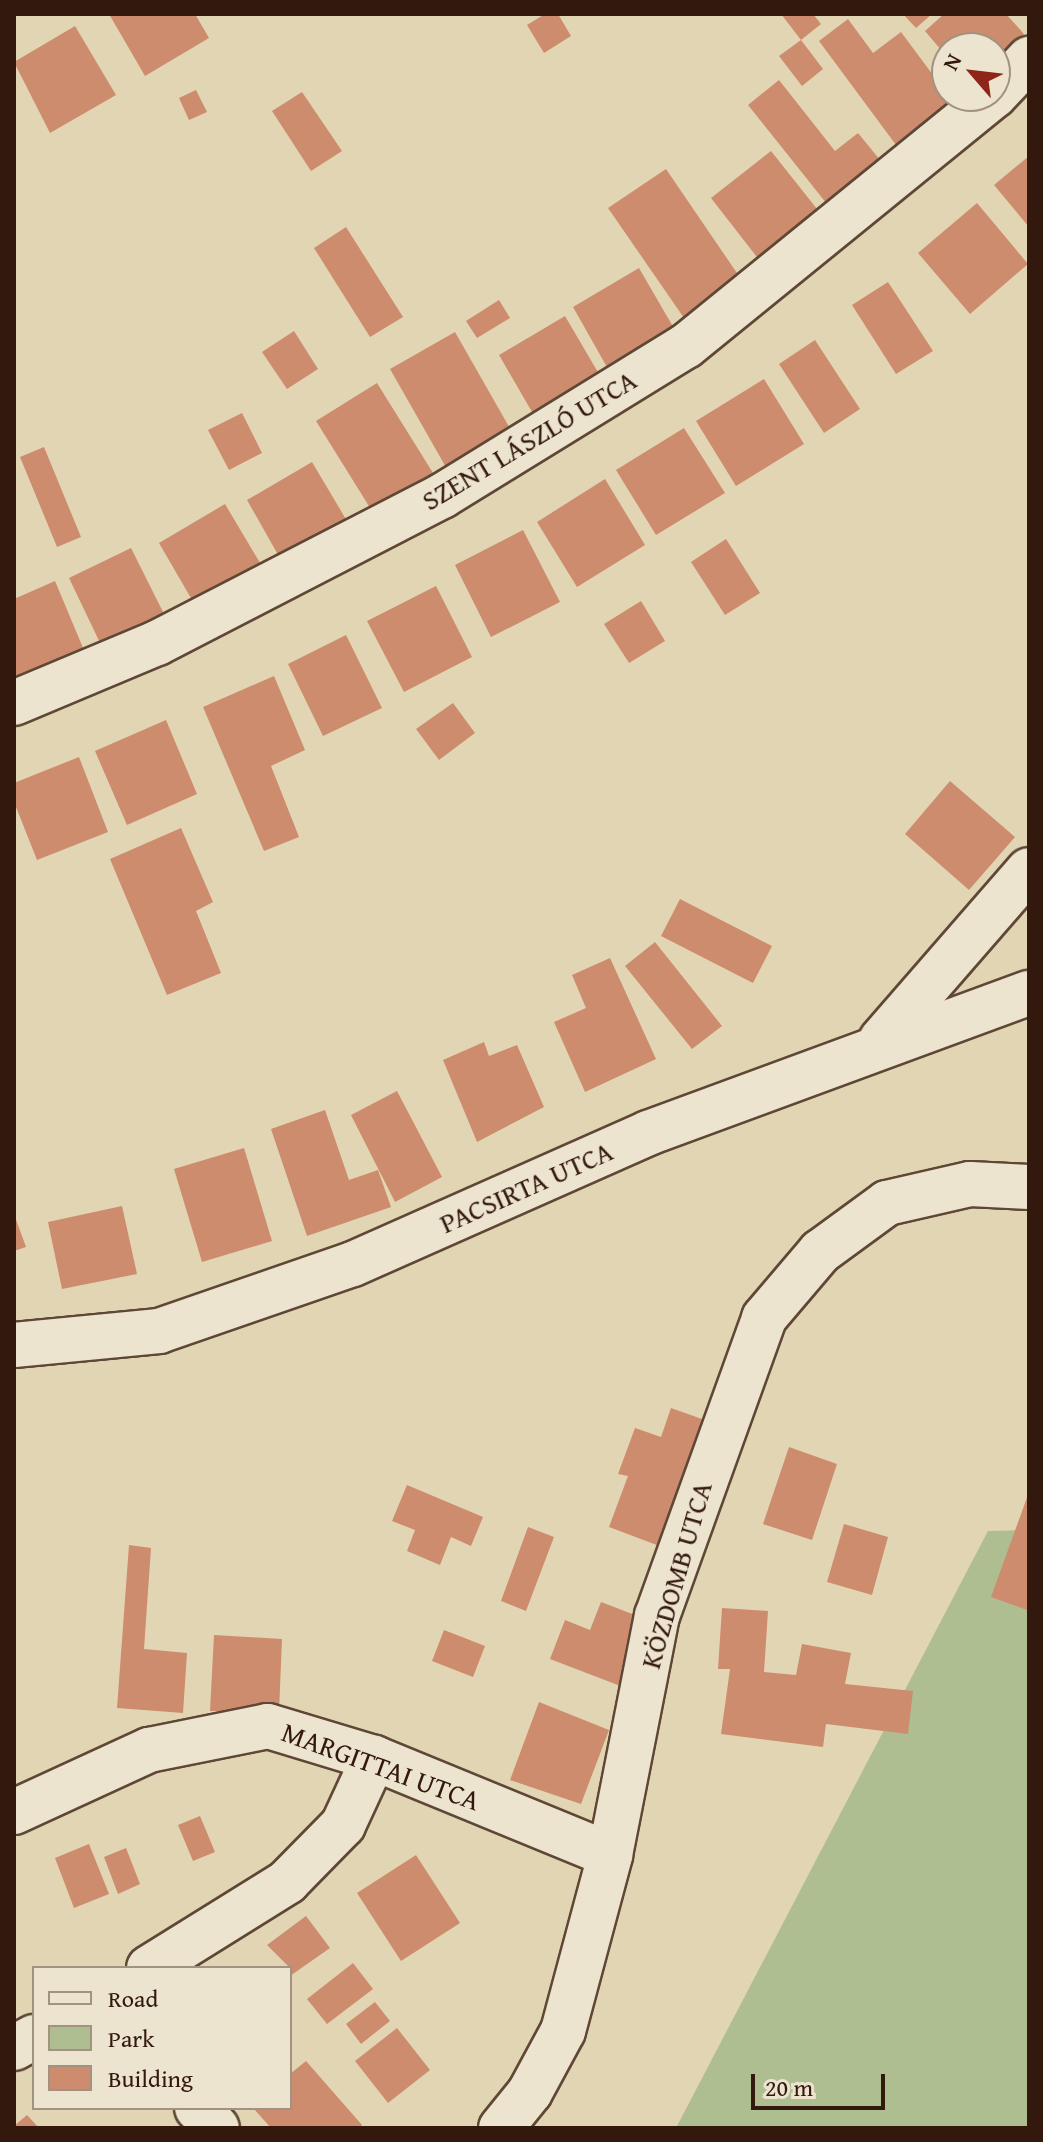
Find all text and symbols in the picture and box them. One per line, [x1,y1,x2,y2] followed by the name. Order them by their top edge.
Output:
[931,32,1011,112] north arrow
[934,48,969,76] text: N
[416,363,642,517] street label: SZENT LÁSZLÓ UTCA
[434,1134,618,1240] street label: PACSIRTA UTCA
[633,1478,719,1672] street label: KÖZDOMB UTCA
[277,1715,485,1817] street label: MARGITTAI UTCA
[32,1966,292,2110] legend
[108,1981,158,2016] text: Road
[108,2021,154,2056] text: Park
[755,2058,889,2108] scale bar
[108,2061,193,2096] text: Building
[765,2070,813,2105] text: 20 m

